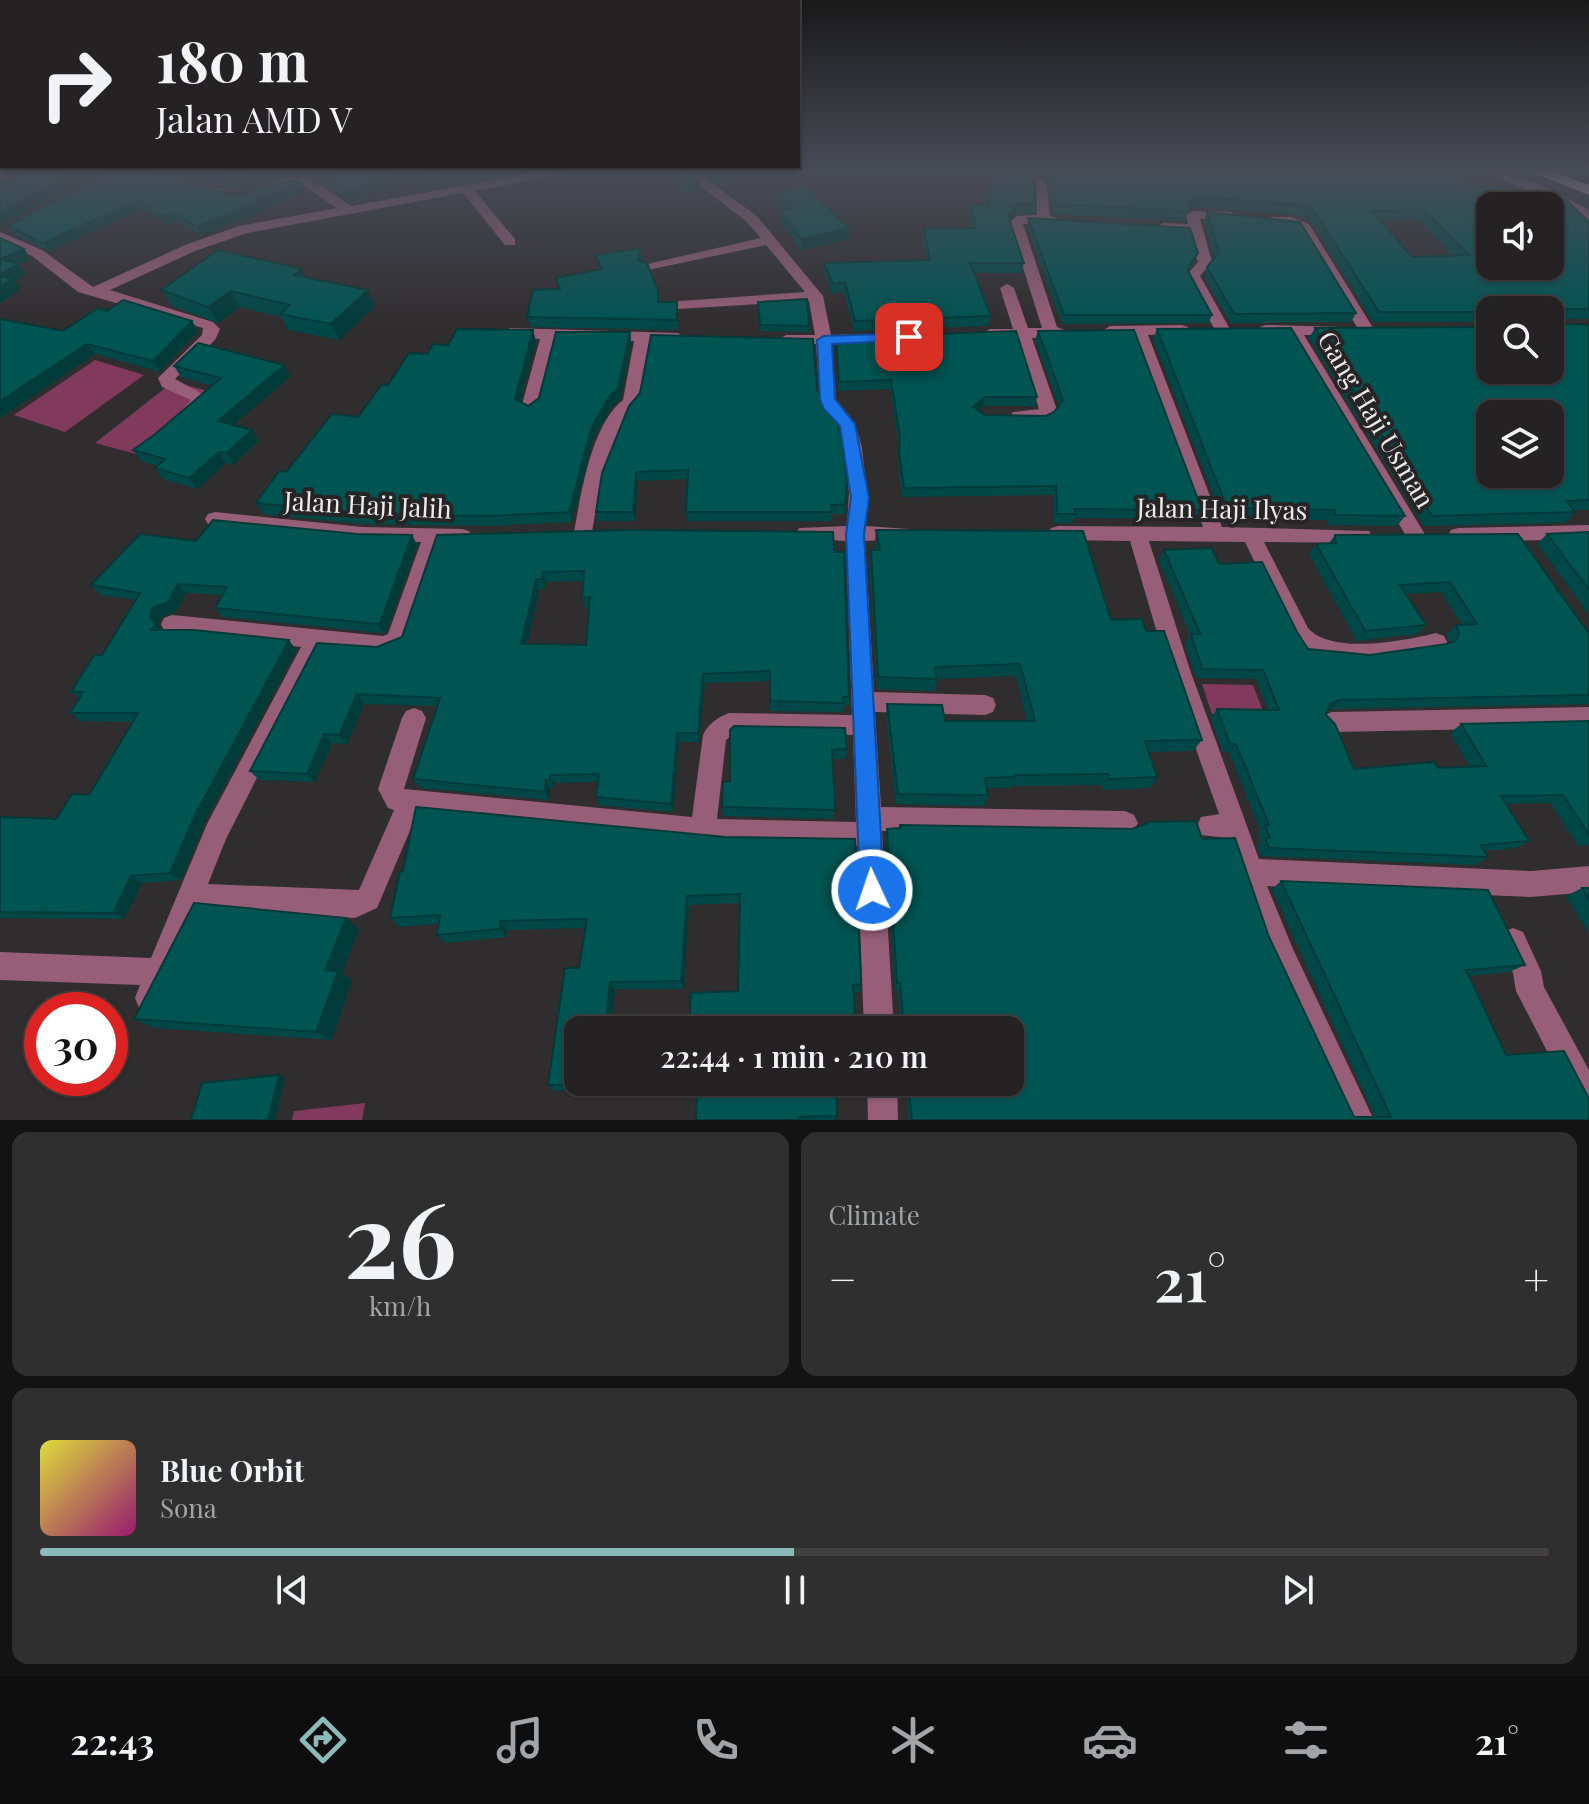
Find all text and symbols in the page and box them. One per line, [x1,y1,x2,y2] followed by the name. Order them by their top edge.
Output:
[156,22,309,97] text: 180 m
[24,32,128,136] icon: right
[156,94,352,142] text: Jalan AMD V
[1476,192,1564,488] map controls
[1476,192,1564,280] button: sound
[1476,296,1564,384] button: search
[875,303,943,371] pin
[887,315,931,359] icon: arrive
[1310,324,1444,514] street label: Gang Haji Usman
[1476,400,1564,488] button: layers
[282,482,453,526] street label: Jalan Haji Jalih
[1135,489,1308,527] street label: Jalan Haji Ilyas
[830,848,914,932] position arrow
[24,992,128,1096] speed limit sign: 30
[660,1036,928,1076] text: 22:44 · 1 min · 210 m
[344,1166,457,1305] text: 26
[829,1197,920,1232] text: Climate
[1154,1237,1226,1317] text: 21°
[829,1248,857,1307] text: −
[1523,1248,1549,1307] text: +
[369,1288,431,1323] text: km/h
[160,1450,304,1490] text: Blue Orbit
[160,1490,217,1525] text: Sona
[270,1568,314,1612] icon: previous
[773,1568,817,1612] icon: pause
[1276,1568,1320,1612] icon: next
[295,1712,351,1768] icon: directions
[492,1712,548,1768] icon: music
[688,1712,744,1768] icon: phone
[885,1712,941,1768] icon: climate
[1082,1712,1138,1768] icon: car
[1278,1712,1334,1768] icon: filters
[70,1716,154,1764] text: 22:43
[1475,1716,1519,1764] text: 21°

